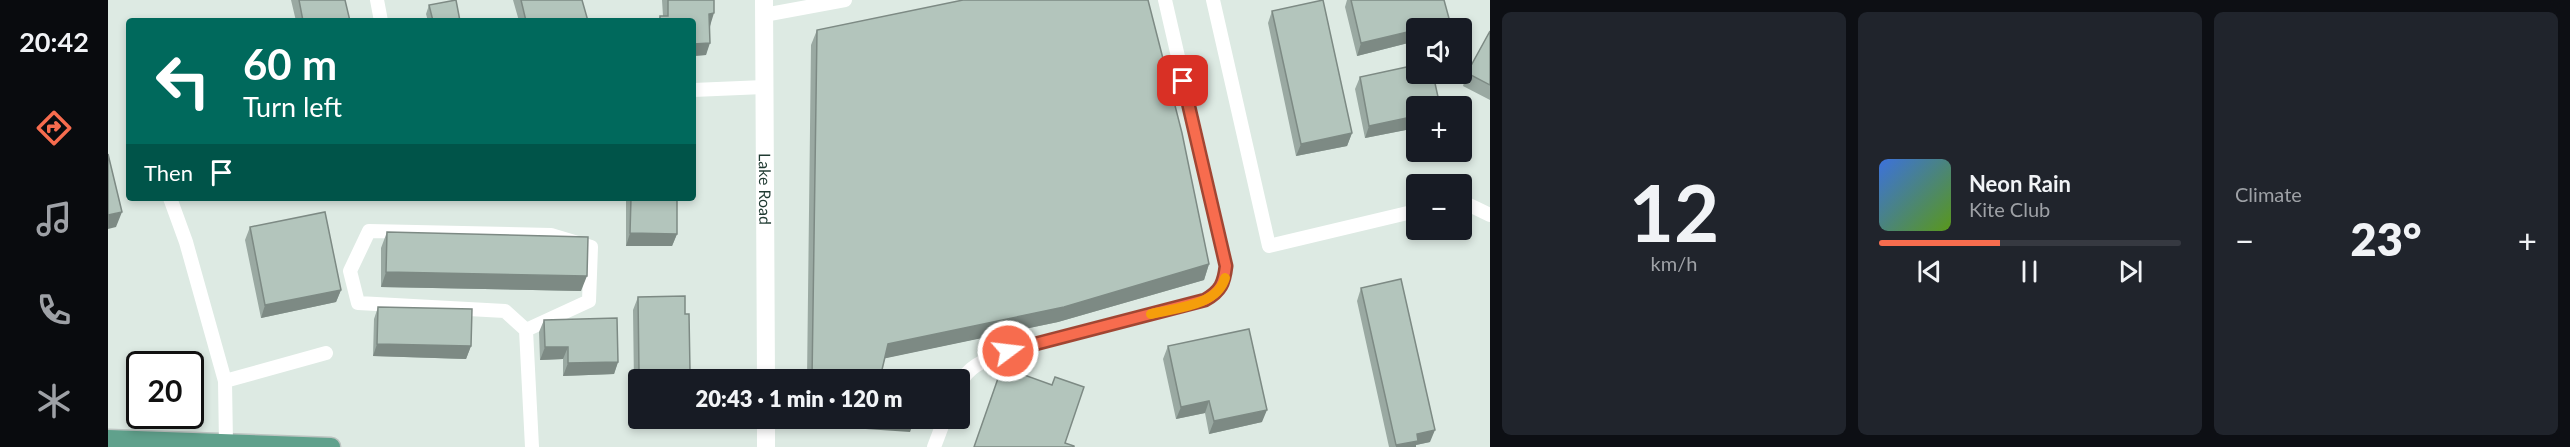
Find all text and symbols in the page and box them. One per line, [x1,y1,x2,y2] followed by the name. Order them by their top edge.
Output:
[1406,18,1472,240] map controls
[1406,18,1472,84] button: sound
[19,25,89,58] text: 20:42
[243,39,337,89] text: 60 m
[144,42,222,120] icon: left
[1157,55,1208,106] pin
[1166,64,1199,97] icon: arrive
[243,90,342,123] text: Turn left
[1406,96,1472,162] button: +
[33,107,75,149] icon: directions
[756,153,775,225] street label: Lake Road
[205,156,238,189] icon: arrive
[144,159,193,186] text: Then
[1629,165,1719,259] text: 12
[1969,170,2071,197] text: Neon Rain
[1406,174,1472,240] button: −
[2235,182,2302,206] text: Climate
[1969,197,2050,221] text: Kite Club
[33,198,75,240] icon: music
[2351,212,2421,266] text: 23°
[2235,220,2254,260] text: −
[2518,220,2537,260] text: +
[1651,251,1697,275] text: km/h
[1913,255,1946,288] icon: previous
[2013,255,2046,288] icon: pause
[2114,255,2147,288] icon: next
[33,289,75,331] icon: phone
[976,319,1040,383] position arrow
[126,351,204,429] speed limit sign: 20
[33,380,75,422] icon: climate
[696,385,902,412] text: 20:43 · 1 min · 120 m

